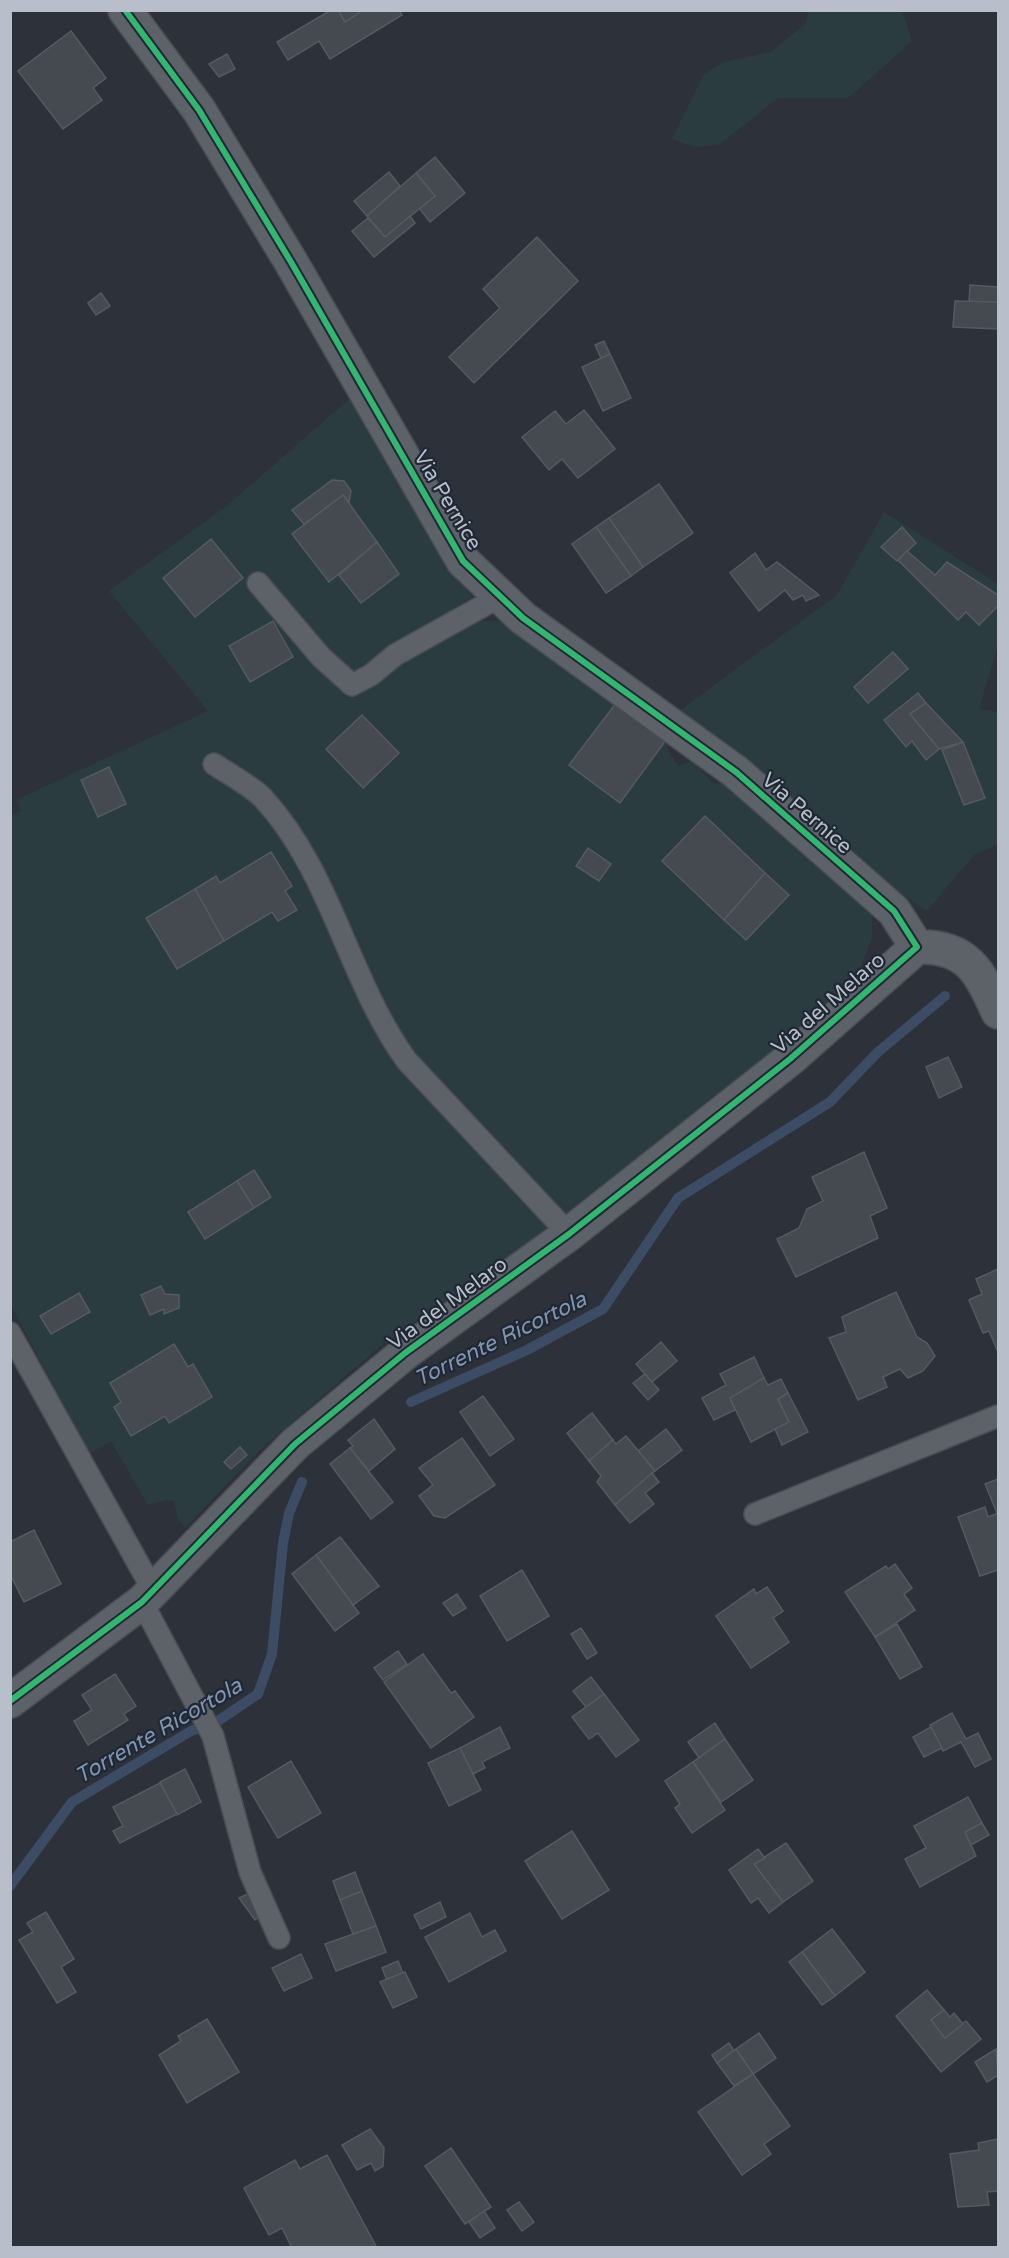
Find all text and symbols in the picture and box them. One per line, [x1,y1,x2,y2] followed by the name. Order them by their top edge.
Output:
[408,446,487,555] street label: Via Pernice
[756,767,857,859] street label: Via Pernice
[767,947,890,1059] street label: Via del Melaro
[382,1252,512,1355] street label: Via del Melaro
[410,1286,591,1392] water label: Torrente Ricortola
[71,1672,247,1789] water label: Torrente Ricortola

